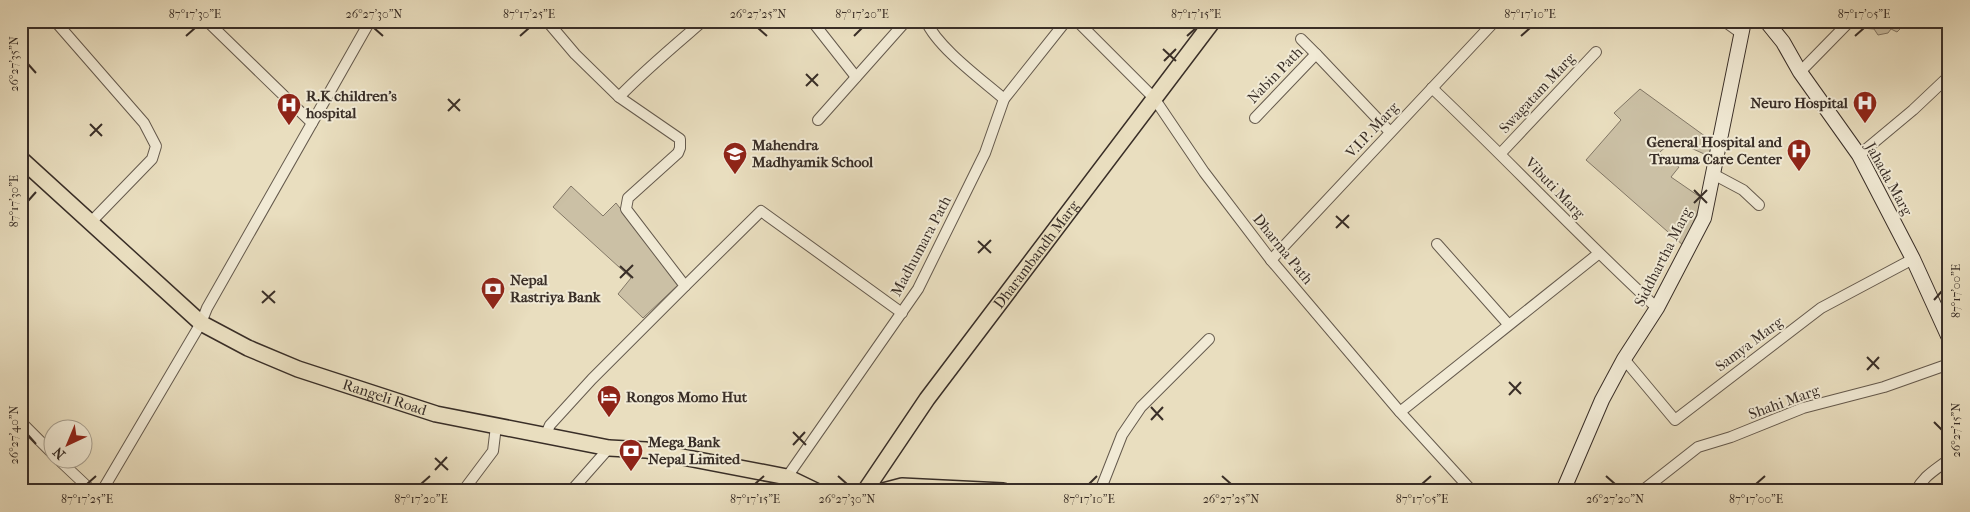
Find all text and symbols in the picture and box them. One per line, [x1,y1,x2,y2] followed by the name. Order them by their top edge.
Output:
[169,7,221,21] text: 87°17'30"E
[346,7,402,21] text: 26°27'30"N
[503,7,555,21] text: 87°17'25"E
[730,7,786,21] text: 26°27'25"N
[835,7,889,21] text: 87°17'20"E
[1171,7,1221,21] text: 87°17'15"E
[1504,7,1556,21] text: 87°17'10"E
[1838,7,1890,21] text: 87°17'05"E
[7,36,21,92] text: 26°27'35"N
[1244,43,1307,107] street label: Nabin Path
[1495,48,1579,137] street label: Swagatam Marg
[305,87,397,122] place label: R.K children's hospital
[1852,90,1878,124] hospital icon: Neuro Hospital
[276,92,302,126] hospital icon: R.K children's hospital
[1750,94,1849,112] place label: Neuro Hospital
[1341,98,1403,162] street label: V.I.P. Marg
[1647,133,1783,168] place label: General Hospital and Trauma Care Center
[751,136,874,171] place label: Mahendra Madhyamik School
[1786,138,1812,172] hospital icon: General Hospital and Trauma Care Center
[1861,138,1917,220] street label: Jahada Marg
[722,141,748,175] school or university icon: Mahendra Madhyamik School
[1521,153,1589,223] street label: Vibuti Marg
[7,175,21,227] text: 87°17'30"E
[887,192,955,299] street label: Madhumara Path
[990,196,1083,312] street label: Dharambandh Marg
[1630,203,1696,310] street label: Siddhartha Marg
[1249,210,1317,288] street label: Dharma Path
[1949,264,1963,318] text: 87°17'00"E
[510,271,602,306] place label: Nepal Rastriya Bank
[480,276,506,310] bank icon: Nepal Rastriya Bank
[1712,312,1787,375] street label: Samya Marg
[340,375,430,420] street label: Rangeli Road
[1746,381,1823,423] street label: Shahi Marg
[596,384,622,418] hotel icon: Rongos Momo Hut
[626,388,748,406] place label: Rongos Momo Hut
[1949,403,1963,457] text: 26°27'15"N
[7,405,21,465] text: 26°27'40"N
[42,420,92,470] north arrow
[647,433,741,468] place label: Mega Bank Nepal Limited
[618,438,644,472] bank icon: Mega Bank Nepal Limited
[49,443,69,463] text: N
[61,492,113,506] text: 87°17'25"E
[394,492,448,506] text: 87°17'20"E
[730,492,780,506] text: 87°17'15"E
[819,492,875,506] text: 26°27'30"N
[1063,492,1115,506] text: 87°17'10"E
[1203,492,1259,506] text: 26°27'25"N
[1396,492,1448,506] text: 87°17'05"E
[1586,492,1644,506] text: 26°27'20"N
[1729,492,1783,506] text: 87°17'00"E

